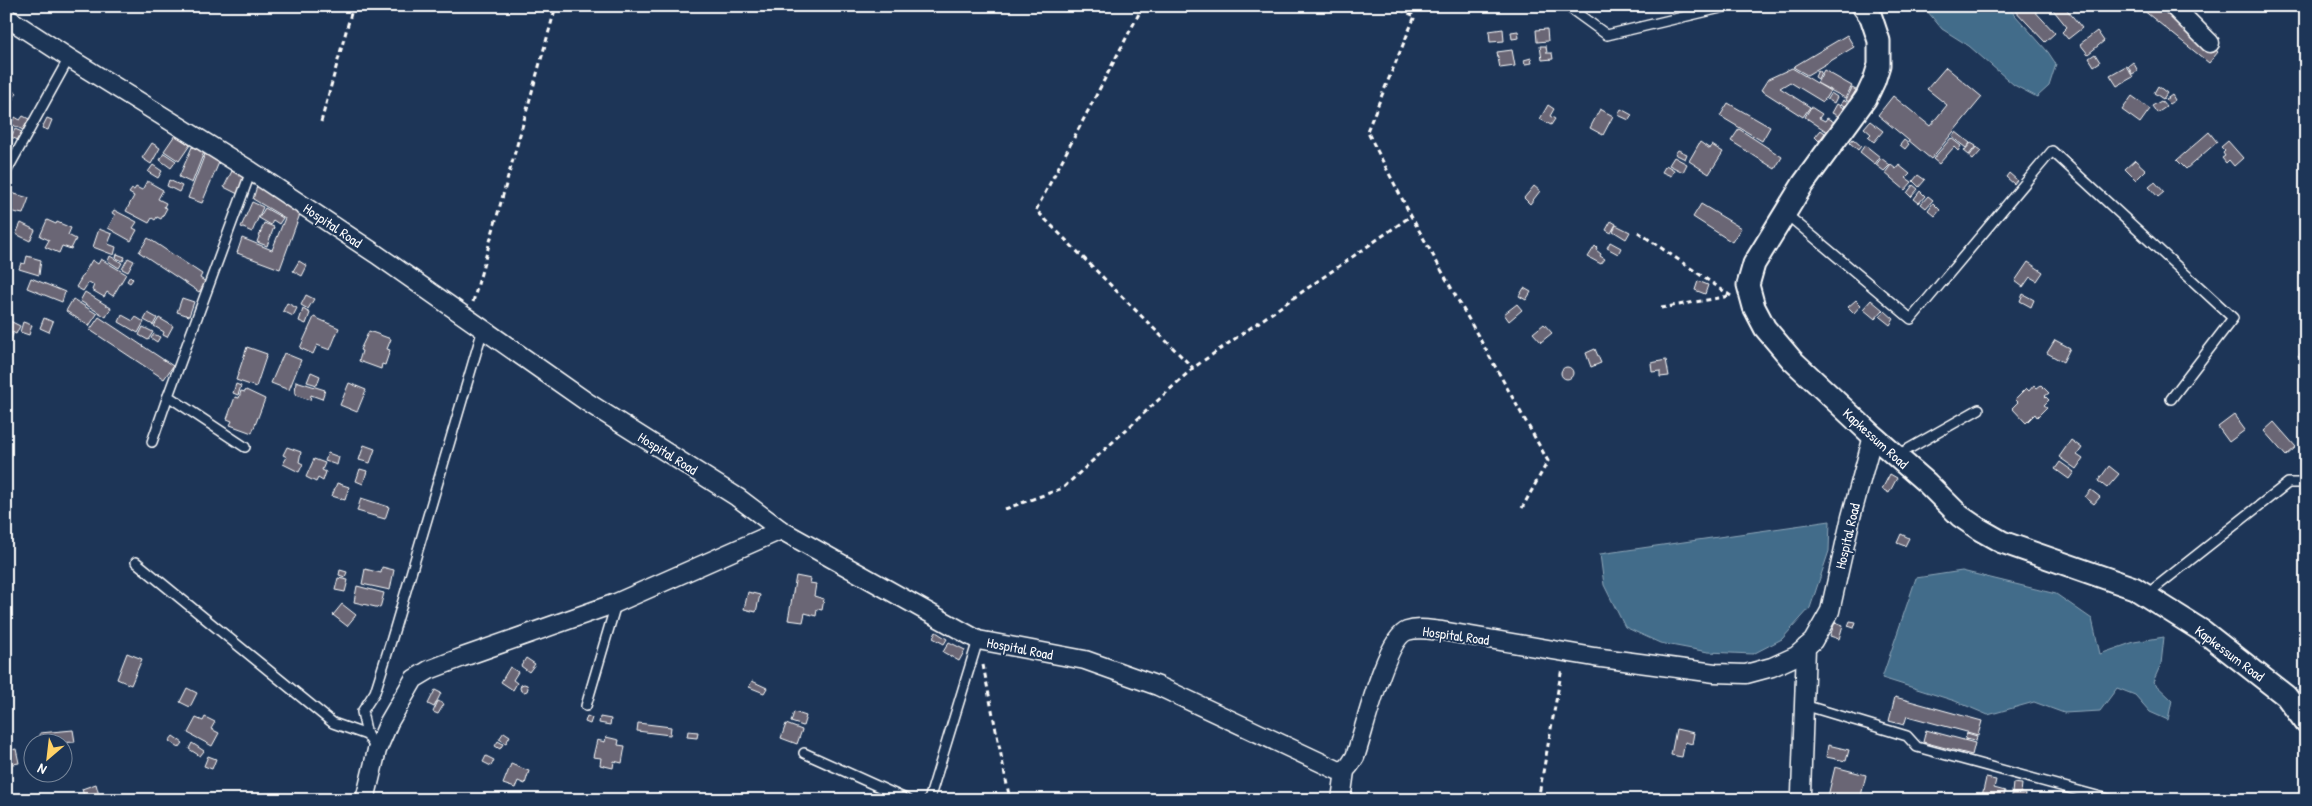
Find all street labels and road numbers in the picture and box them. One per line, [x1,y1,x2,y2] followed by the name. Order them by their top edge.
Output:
[299,198,366,253] street label: Hospital Road
[1838,403,1913,474] street label: Kapkessum Road
[634,427,702,480] street label: Hospital Road
[1830,501,1865,571] street label: Hospital Road
[1421,621,1491,650] street label: Hospital Road
[2191,621,2269,686] street label: Kapkessum Road
[985,632,1055,665] street label: Hospital Road

